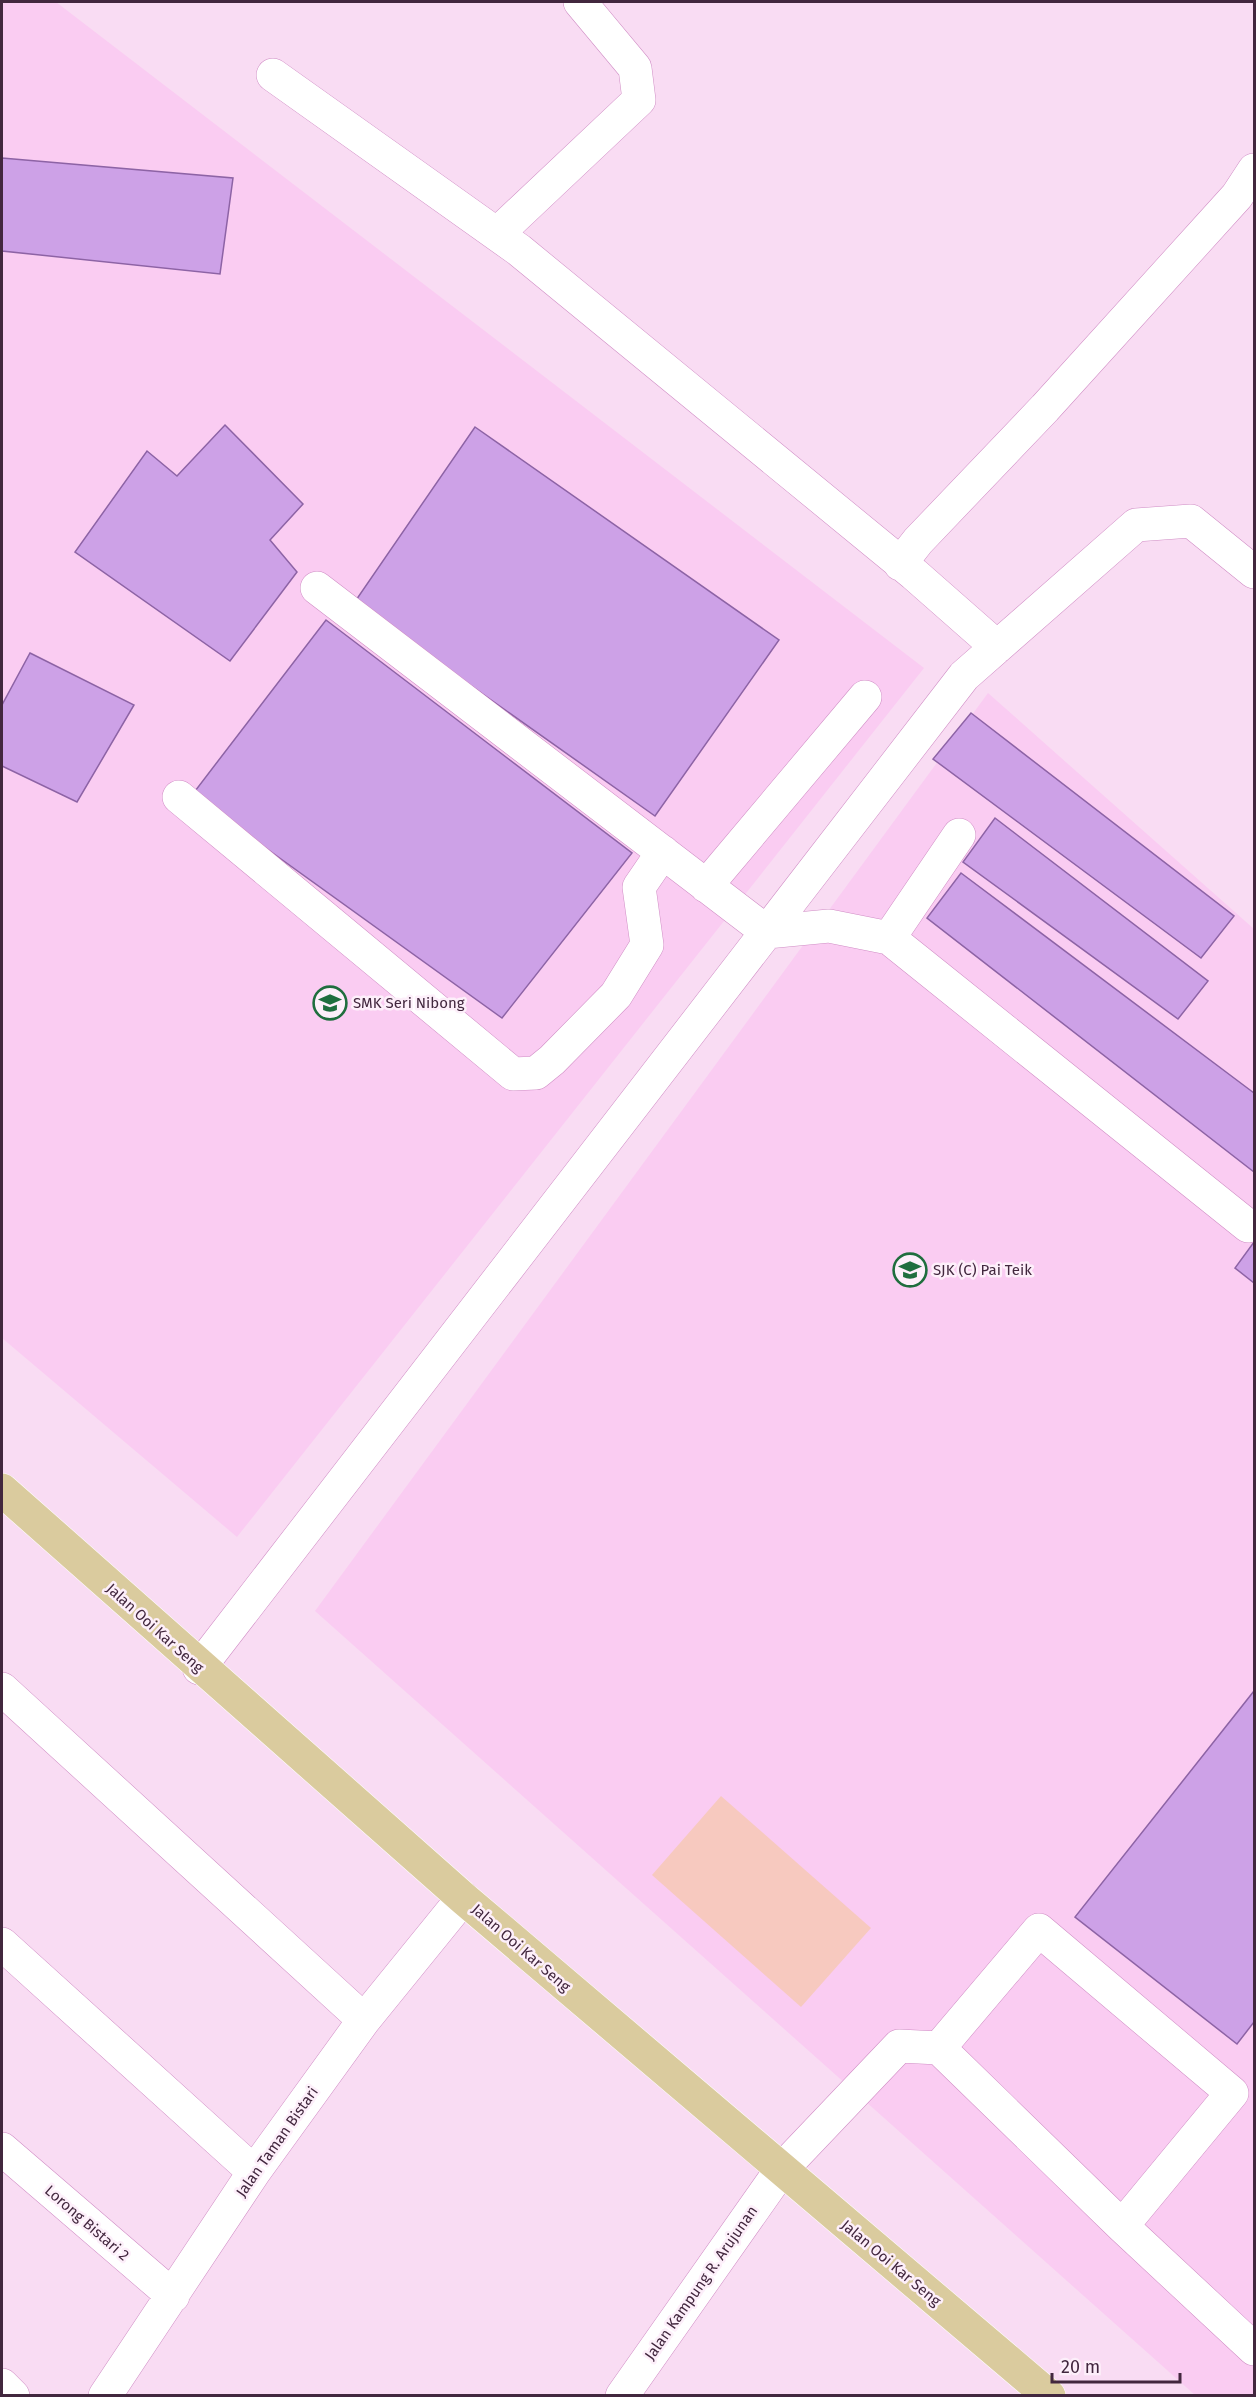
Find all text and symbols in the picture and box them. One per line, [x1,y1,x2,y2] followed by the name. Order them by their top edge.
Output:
[312,985,348,1021] school or university icon: SMK Seri Nibong
[353,994,465,1012] place label: SMK Seri Nibong
[892,1252,928,1288] school or university icon: SJK (C) Pai Teik
[933,1261,1032,1279] place label: SJK (C) Pai Teik
[103,1580,208,1677] street label: Jalan Ooi Kar Seng
[468,1900,574,1996] street label: Jalan Ooi Kar Seng
[232,2083,322,2201] street label: Jalan Taman Bistari
[41,2182,133,2264] street label: Lorong Bistari 2
[641,2202,761,2364] street label: Jalan Kampung R. Arujunan
[837,2216,945,2310] street label: Jalan Ooi Kar Seng
[1052,2346,1180,2384] scale bar
[1061,2356,1100,2378] text: 20 m

